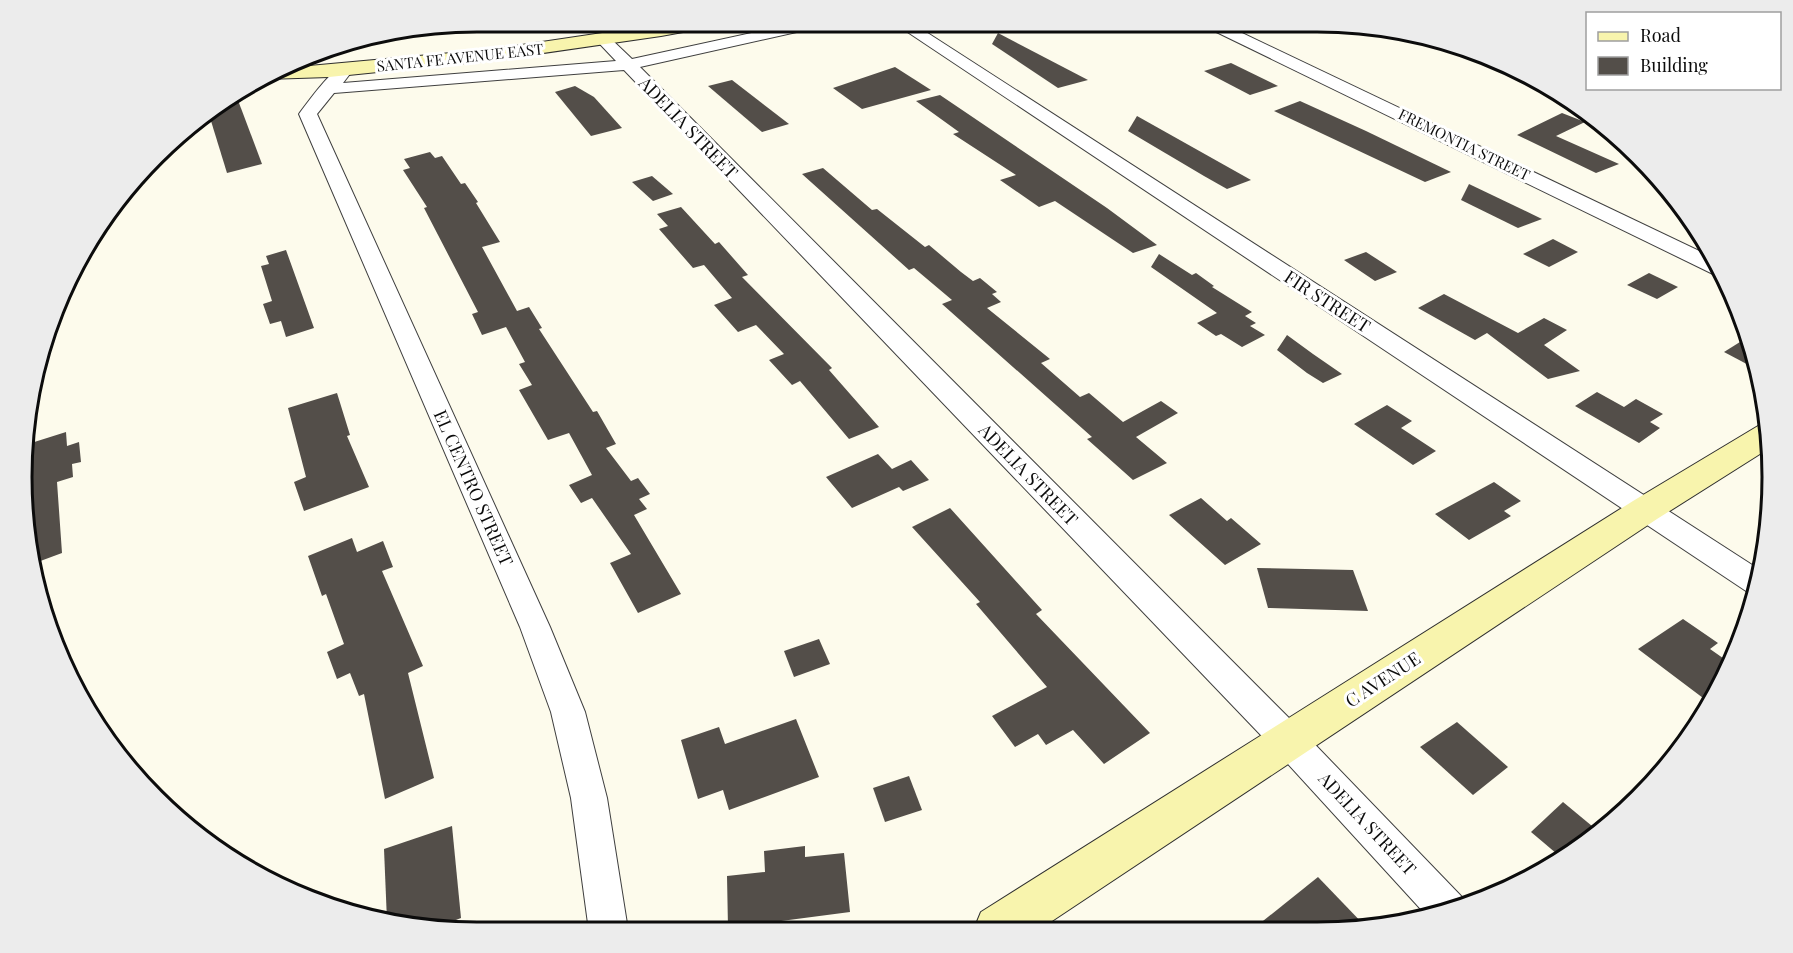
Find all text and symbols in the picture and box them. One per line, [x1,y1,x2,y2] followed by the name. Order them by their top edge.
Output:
[1586,12,1781,90] legend
[1640,23,1681,47] text: Road
[376,38,544,76] street label: SANTA FE AVENUE EAST
[1640,53,1708,77] text: Building
[633,70,744,183] street label: ADELIA STREET
[1395,103,1534,185] street label: FREMONTIA STREET
[1280,264,1375,338] street label: FIR STREET
[429,406,519,569] street label: EL CENTRO STREET
[973,417,1084,530] street label: ADELIA STREET
[1340,646,1425,712] street label: C AVENUE
[1313,766,1422,880] street label: ADELIA STREET

